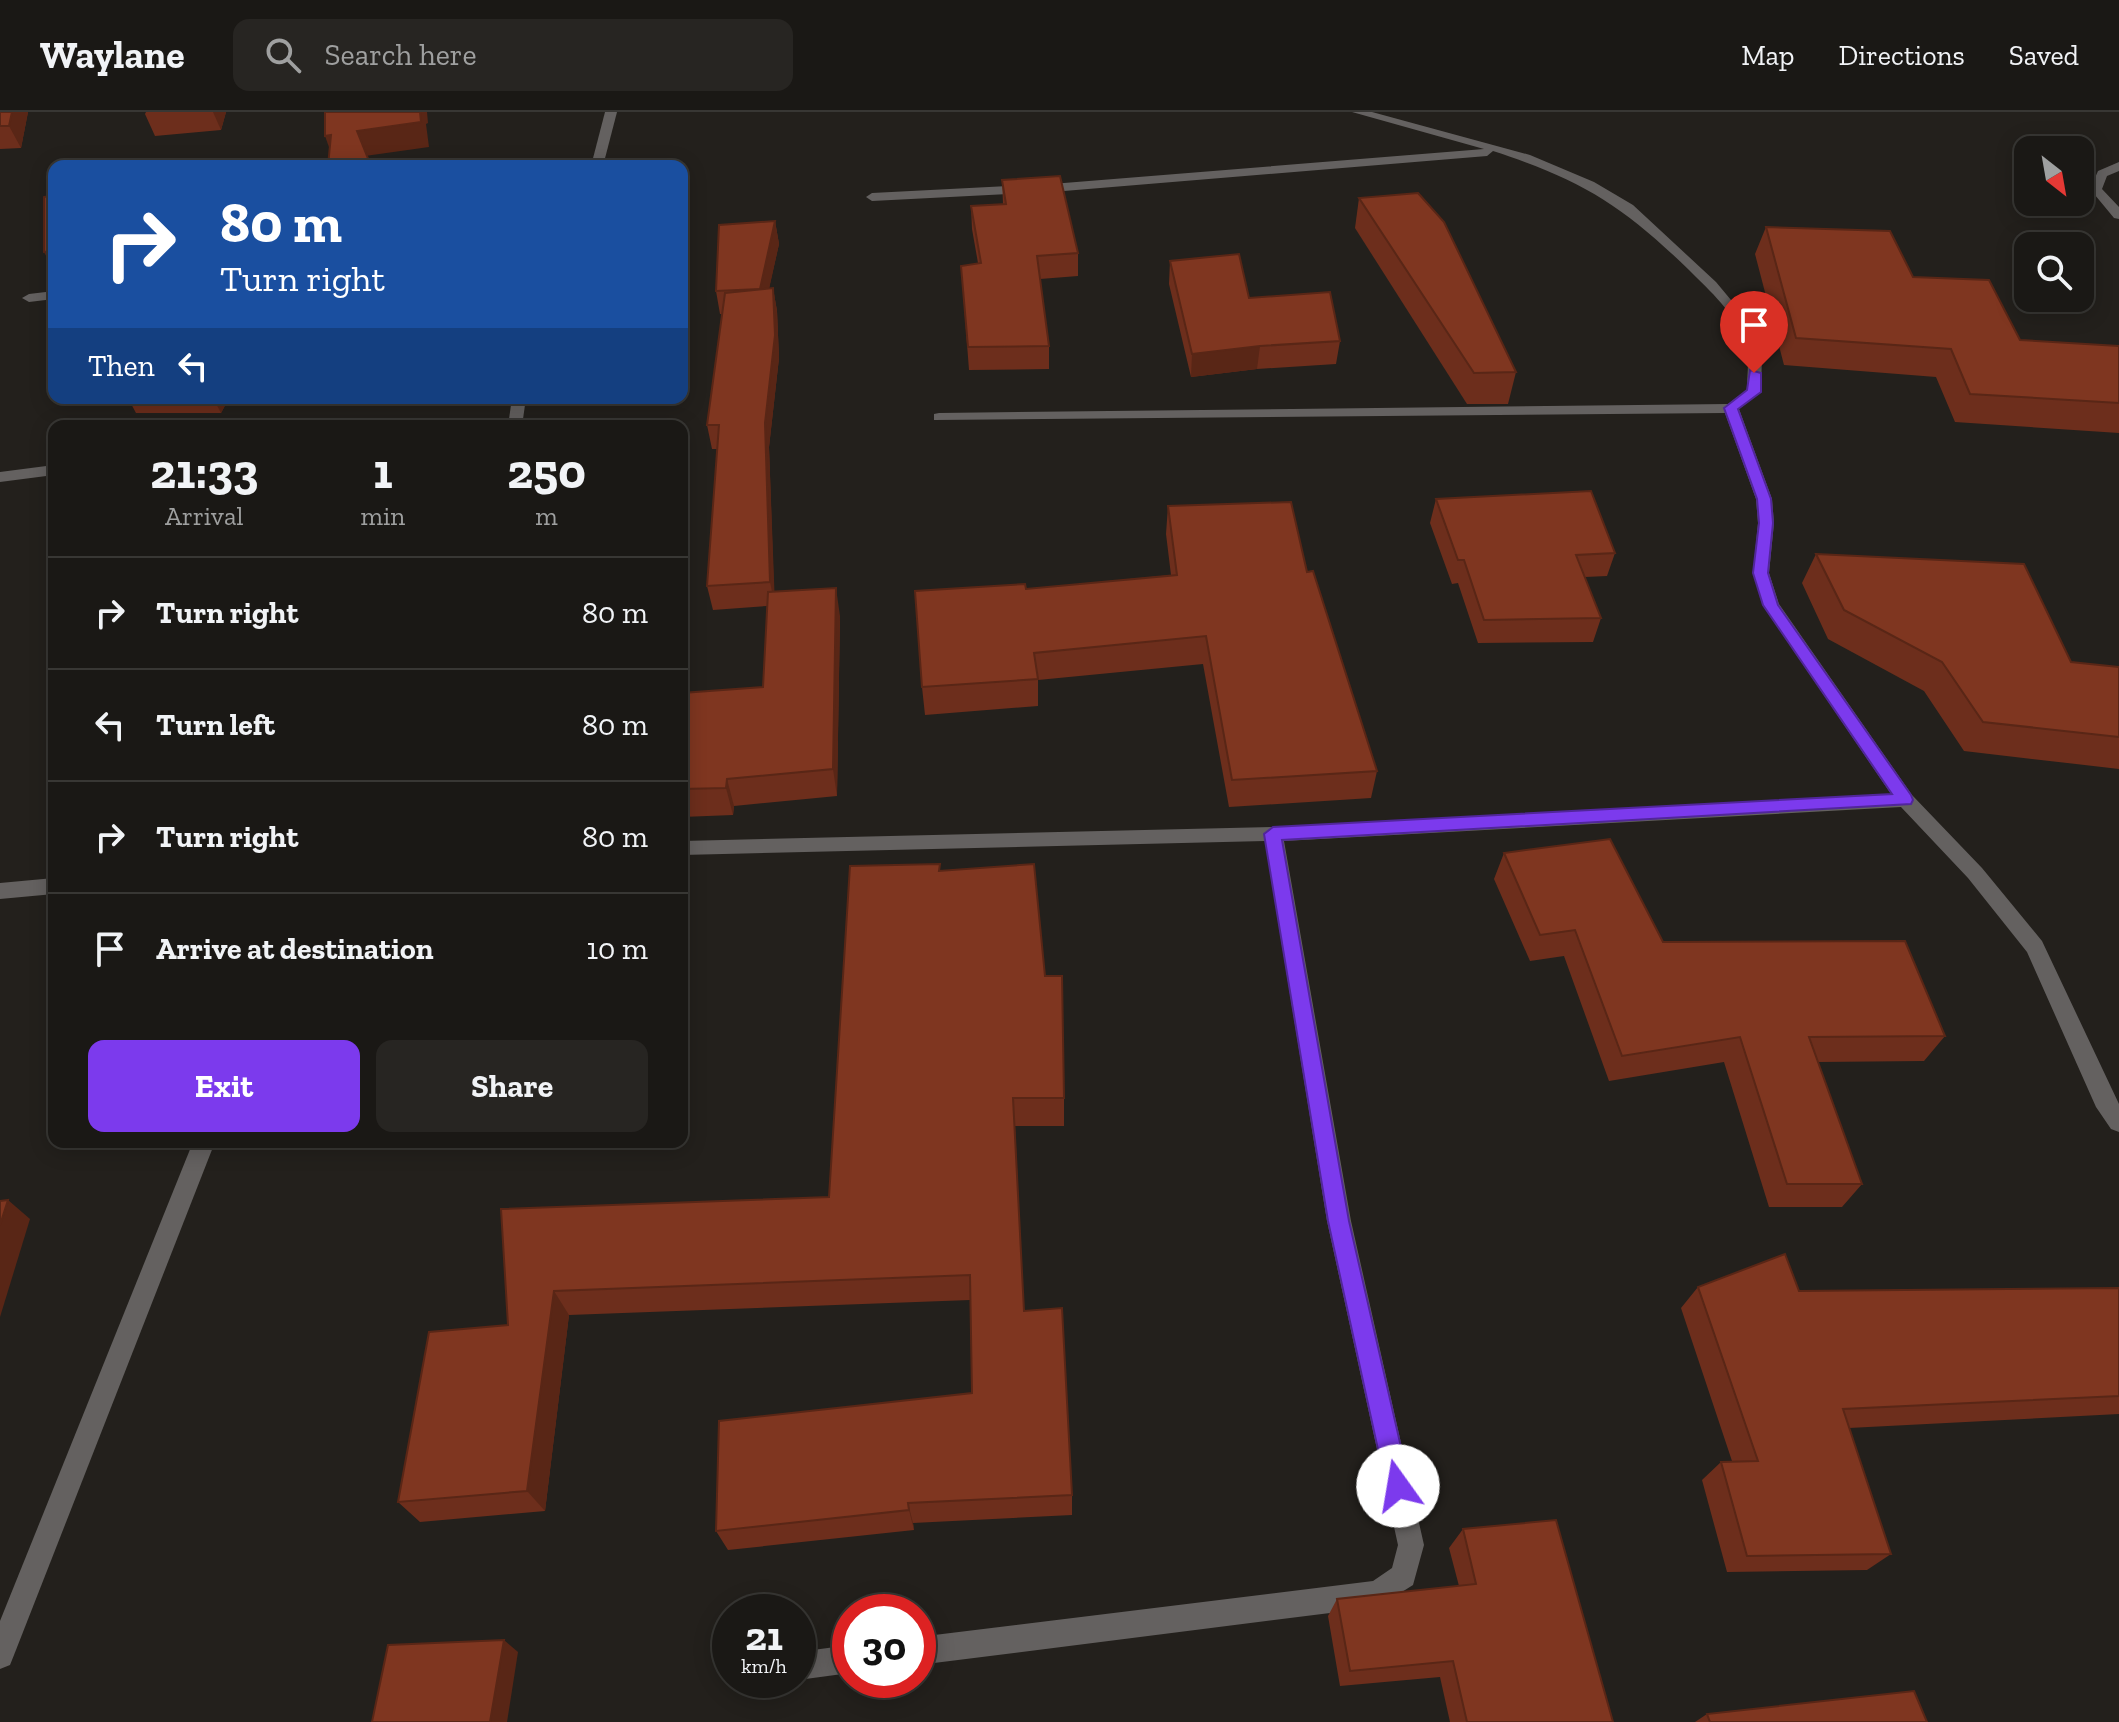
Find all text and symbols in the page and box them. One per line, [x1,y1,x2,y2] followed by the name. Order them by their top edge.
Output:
[233,19,793,91] search box
[40,32,185,78] text: Waylane
[261,33,305,77] icon: search
[325,37,477,73] text: Search here
[1741,39,1794,72] text: Map
[1838,39,1965,72] text: Directions
[2009,39,2079,72] text: Saved
[2014,136,2094,216] north arrow
[2014,136,2094,312] map controls
[220,189,342,256] text: 80 m
[88,192,192,296] icon: right
[2014,232,2094,312] button: search
[220,257,385,300] text: Turn right
[1720,291,1788,373] pin
[1732,303,1776,347] icon: arrive
[171,344,215,388] icon: left
[88,348,155,384] text: Then
[150,443,258,500] text: 21:33
[373,443,393,500] text: 1
[507,443,586,500] text: 250
[165,500,243,532] text: Arrival
[361,500,405,532] text: min
[535,500,558,532] text: m
[88,591,132,635] icon: right
[156,595,298,631] text: Turn right
[582,595,648,631] text: 80 m
[88,703,132,747] icon: left
[156,707,275,743] text: Turn left
[582,707,648,743] text: 80 m
[88,815,132,859] icon: right
[156,819,298,855] text: Turn right
[582,819,648,855] text: 80 m
[88,927,132,971] icon: arrive
[156,931,433,967] text: Arrive at destination
[586,931,648,967] text: 10 m
[88,1040,360,1132] button: Exit
[376,1040,648,1132] button: Share
[1356,1444,1440,1528] position arrow
[832,1594,936,1698] speed limit sign: 30
[745,1612,783,1660] text: 21
[741,1654,787,1678] text: km/h

